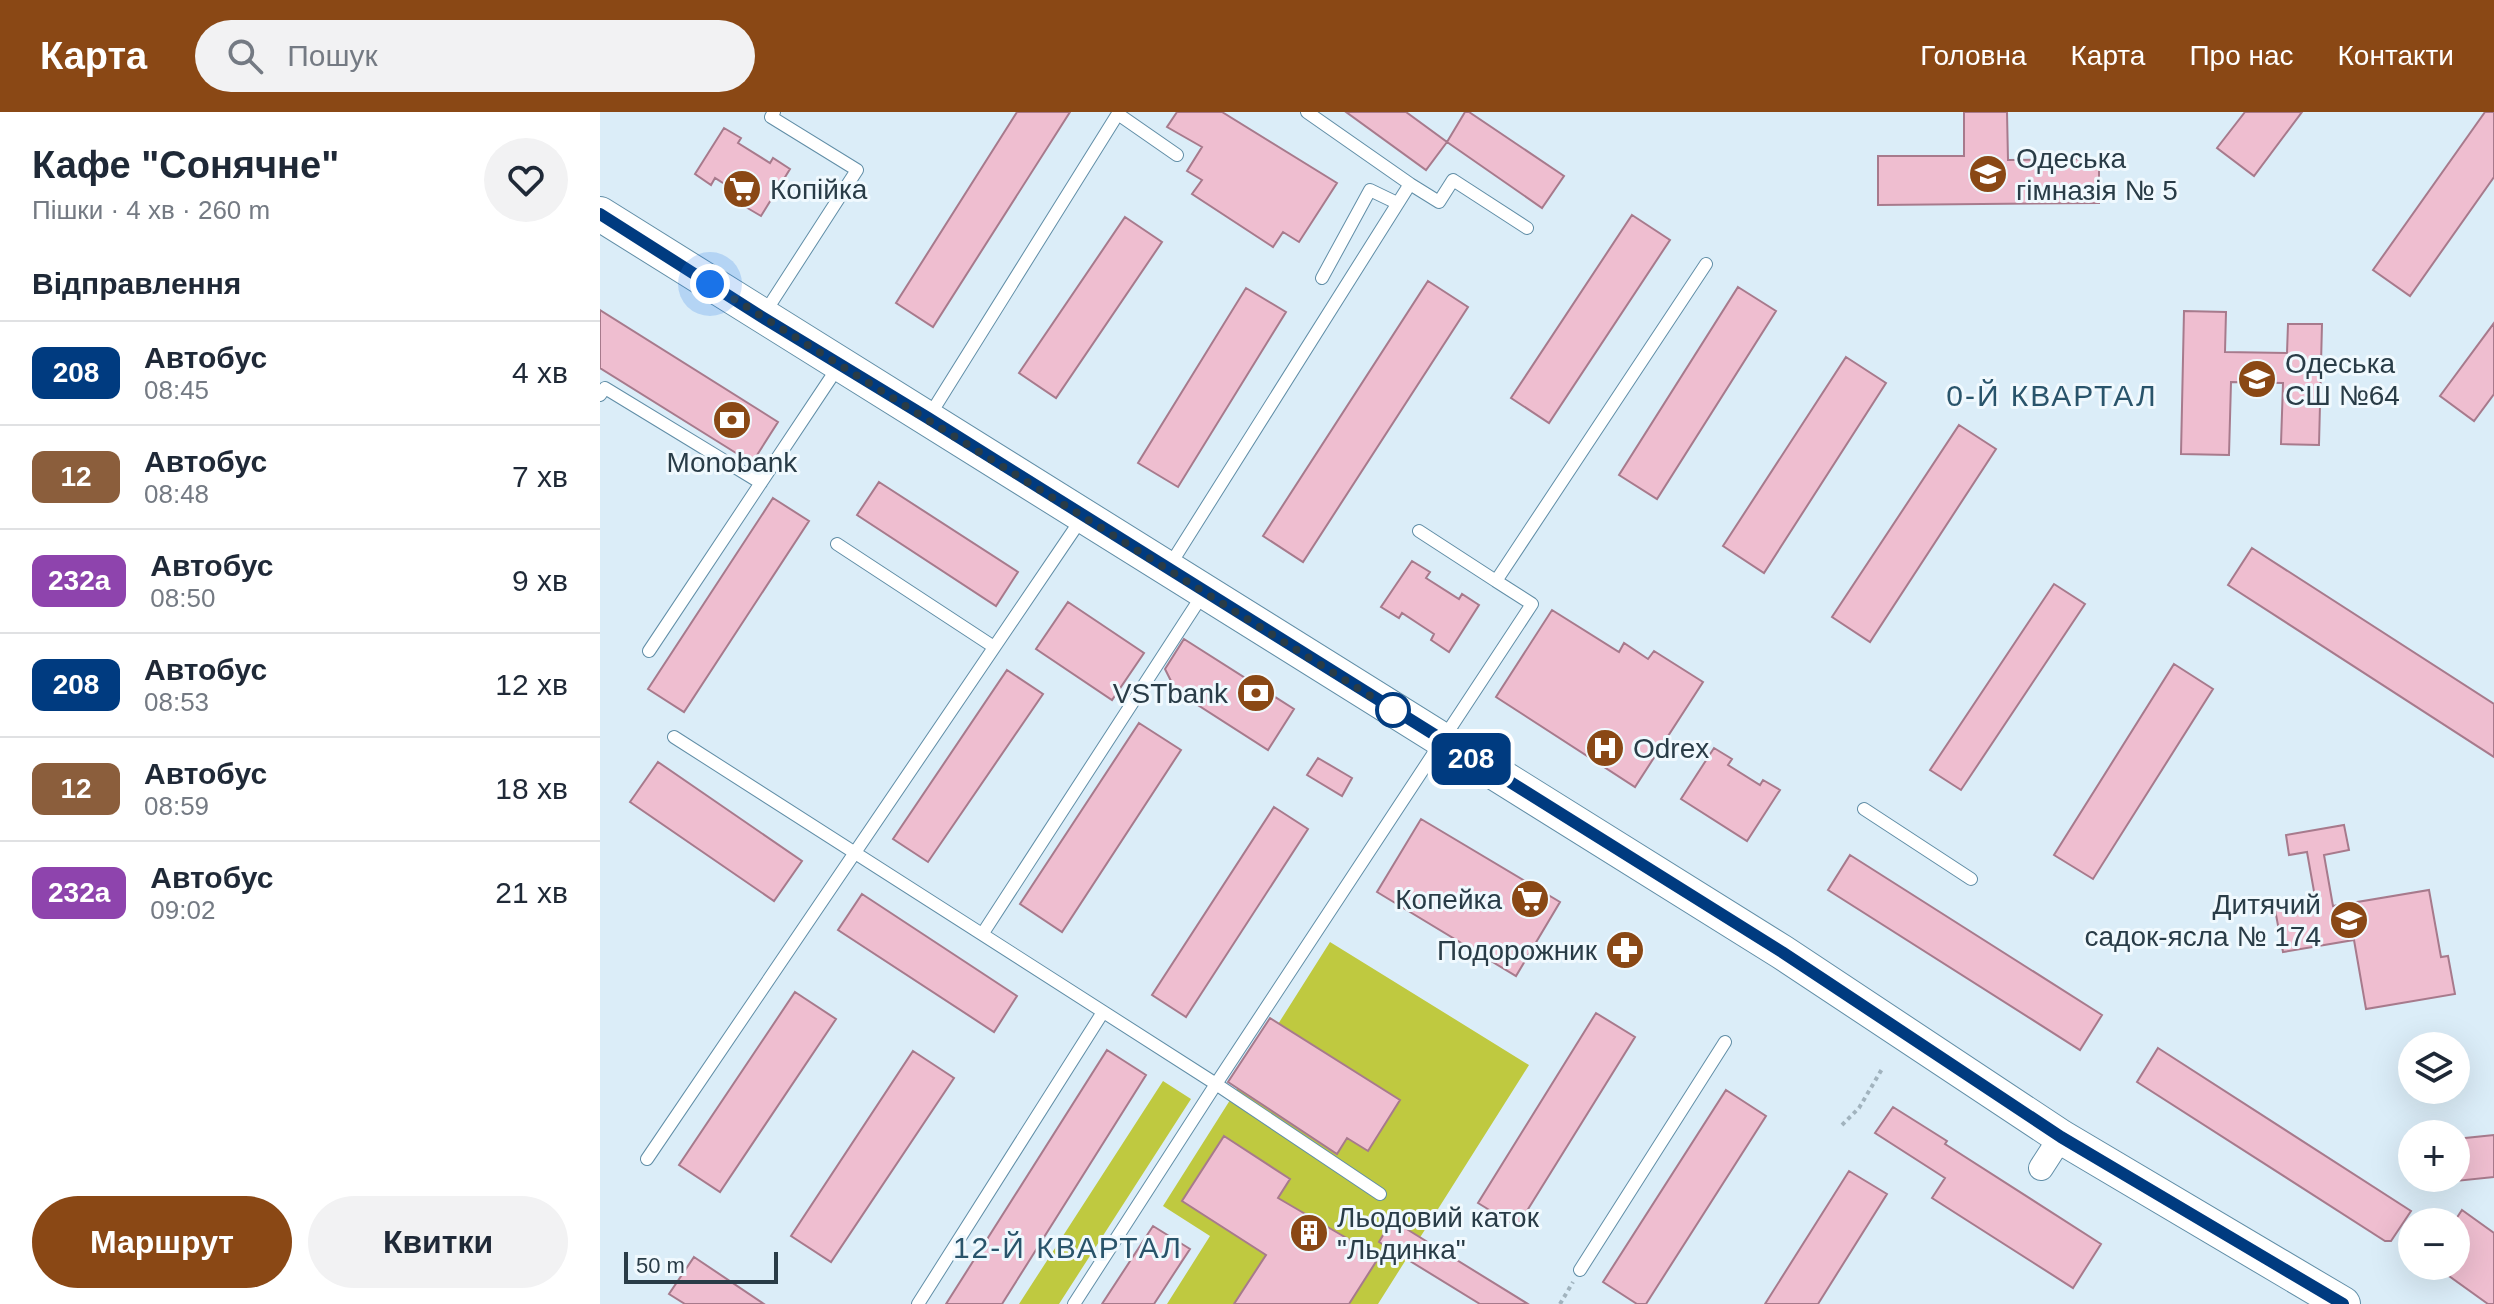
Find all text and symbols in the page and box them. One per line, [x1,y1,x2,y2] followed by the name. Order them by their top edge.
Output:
[195,20,755,92] search box
[223,34,267,78] icon: search
[40,35,147,77] text: Карта
[287,39,378,72] text: Пошук
[1920,40,2027,71] text: Головна
[2071,40,2145,71] text: Карта
[2189,40,2294,71] text: Про нас
[2338,40,2454,71] text: Контакти
[484,138,568,222] button: heart
[2016,143,2178,206] place label: Одеська гімназія № 5
[32,144,339,186] text: Кафе "Сонячне"
[1967,153,2009,195] school or university icon: Одеська гімназія № 5
[721,168,763,210] supermarket icon: Копійка
[770,174,868,205] place label: Копійка
[32,195,270,225] text: Пішки · 4 хв · 260 m
[690,264,730,304] your location
[32,267,241,300] text: Відправлення
[144,341,267,374] text: Автобус
[2285,348,2400,411] place label: Одеська СШ №64
[512,356,568,389] text: 4 хв
[53,357,99,388] text: 208
[2236,358,2278,400] school or university icon: Одеська СШ №64
[144,375,209,405] text: 08:45
[1946,379,2158,412] district label: 0-Й КВАРТАЛ
[711,399,753,441] bank icon: Monobank
[144,445,267,478] text: Автобус
[667,447,798,478] place label: Monobank
[512,460,568,493] text: 7 хв
[60,461,92,492] text: 12
[144,479,209,509] text: 08:48
[150,549,273,582] text: Автобус
[512,564,568,597] text: 9 хв
[48,565,110,596] text: 232а
[150,583,215,613] text: 08:50
[144,653,267,686] text: Автобус
[495,668,568,701] text: 12 хв
[53,669,99,700] text: 208
[1235,672,1277,714] bank icon: VSTbank
[1113,678,1229,709] place label: VSTbank
[144,687,209,717] text: 08:53
[1376,693,1410,727] unlabelled marker
[1584,727,1626,769] hospital icon: Odrex
[1425,733,1517,785] line badge: 208
[1633,733,1709,764] place label: Odrex
[1448,743,1494,774] text: 208
[144,757,267,790] text: Автобус
[495,772,568,805] text: 18 хв
[60,773,92,804] text: 12
[144,791,209,821] text: 08:59
[150,861,273,894] text: Автобус
[495,876,568,909] text: 21 хв
[48,877,110,908] text: 232а
[1509,878,1551,920] supermarket icon: Копейка
[1395,884,1502,915] place label: Копейка
[2085,889,2321,952] place label: Дитячий садок-ясла № 174
[150,895,215,925] text: 09:02
[2328,899,2370,941] school or university icon: Дитячий садок-ясла № 174
[1604,929,1646,971] pharmacy icon: Подорожник
[1437,935,1598,966] place label: Подорожник
[2398,1032,2470,1280] map controls
[2398,1032,2470,1104] button: layers
[2398,1120,2470,1192] button: +
[32,1196,292,1288] button: Маршрут
[308,1196,568,1288] button: Квитки
[1337,1202,1540,1265] place label: Льодовий каток "Льдинка"
[2398,1208,2470,1280] button: −
[1288,1212,1330,1254] building icon: Льодовий каток "Льдинка"
[953,1231,1183,1264] district label: 12-Й КВАРТАЛ
[624,1248,778,1284] scale bar
[636,1253,685,1278] text: 50 m

